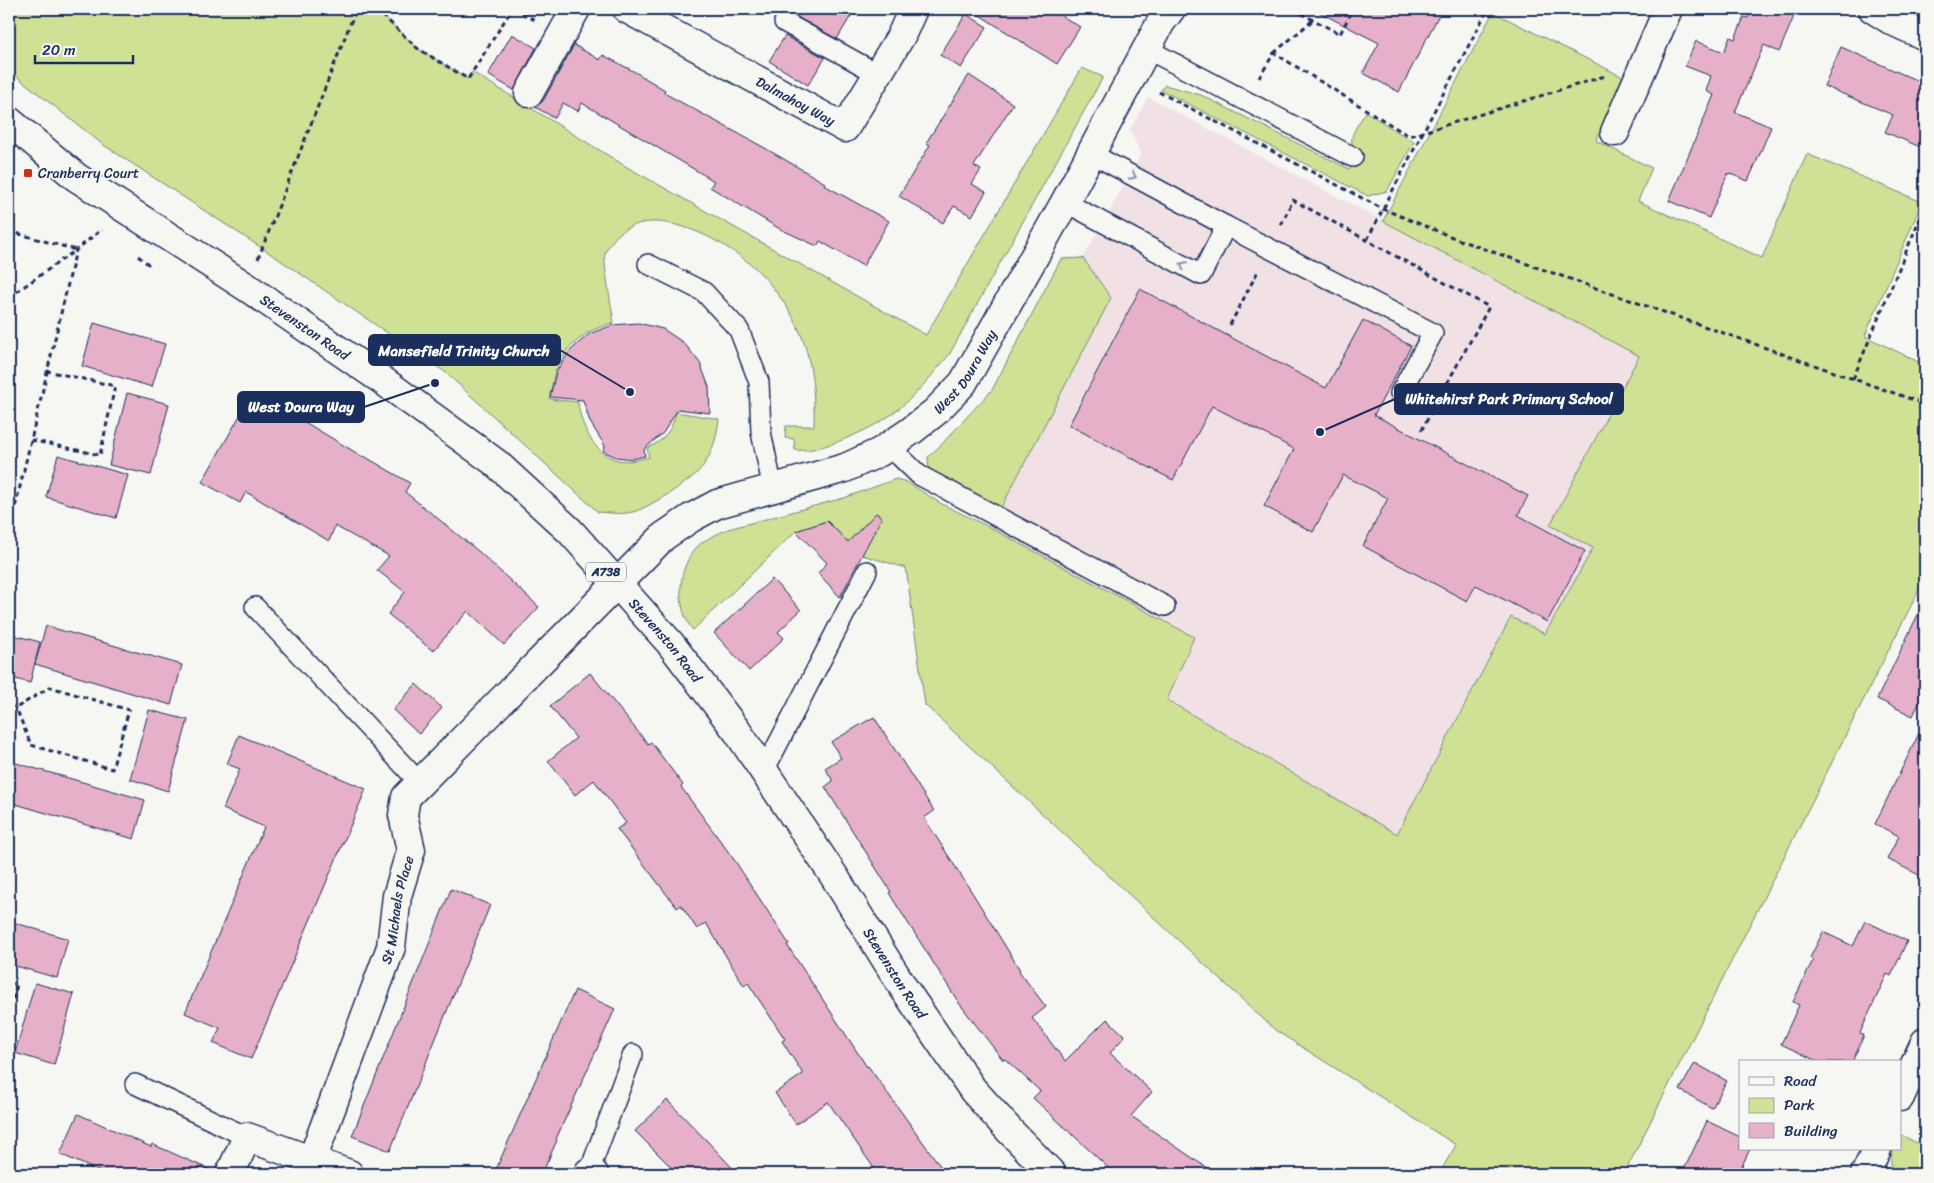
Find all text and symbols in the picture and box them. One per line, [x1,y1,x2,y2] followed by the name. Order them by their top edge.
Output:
[35,32,132,64] scale bar
[42,37,76,63] text: 20 m
[751,69,841,133] street label: Dalmahoy Way
[38,161,139,186] place label: Cranberry Court
[22,167,34,179] marker: Cranberry Court
[1128,170,1137,180] one-way arrow
[1180,261,1189,271] one-way arrow
[255,287,356,368] street label: Stevenston Road
[927,324,1004,420] street label: West Doura Way
[369,335,560,365] callout: Mansefield Trinity Church
[377,338,550,364] text: Mansefield Trinity Church
[1395,384,1623,414] callout: Whitehirst Park Primary School
[1405,386,1614,412] text: Whitehirst Park Primary School
[238,392,364,422] callout: West Doura Way
[248,394,355,420] text: West Doura Way
[586,562,626,582] road number: A738
[622,592,709,689] street label: Stevenston Road
[373,853,421,968] street label: St Michaels Place
[856,923,935,1025] street label: Stevenston Road
[1739,1060,1902,1150] legend
[1784,1068,1817,1094] text: Road
[1784,1092,1815,1118] text: Park
[1784,1118,1838,1144] text: Building

